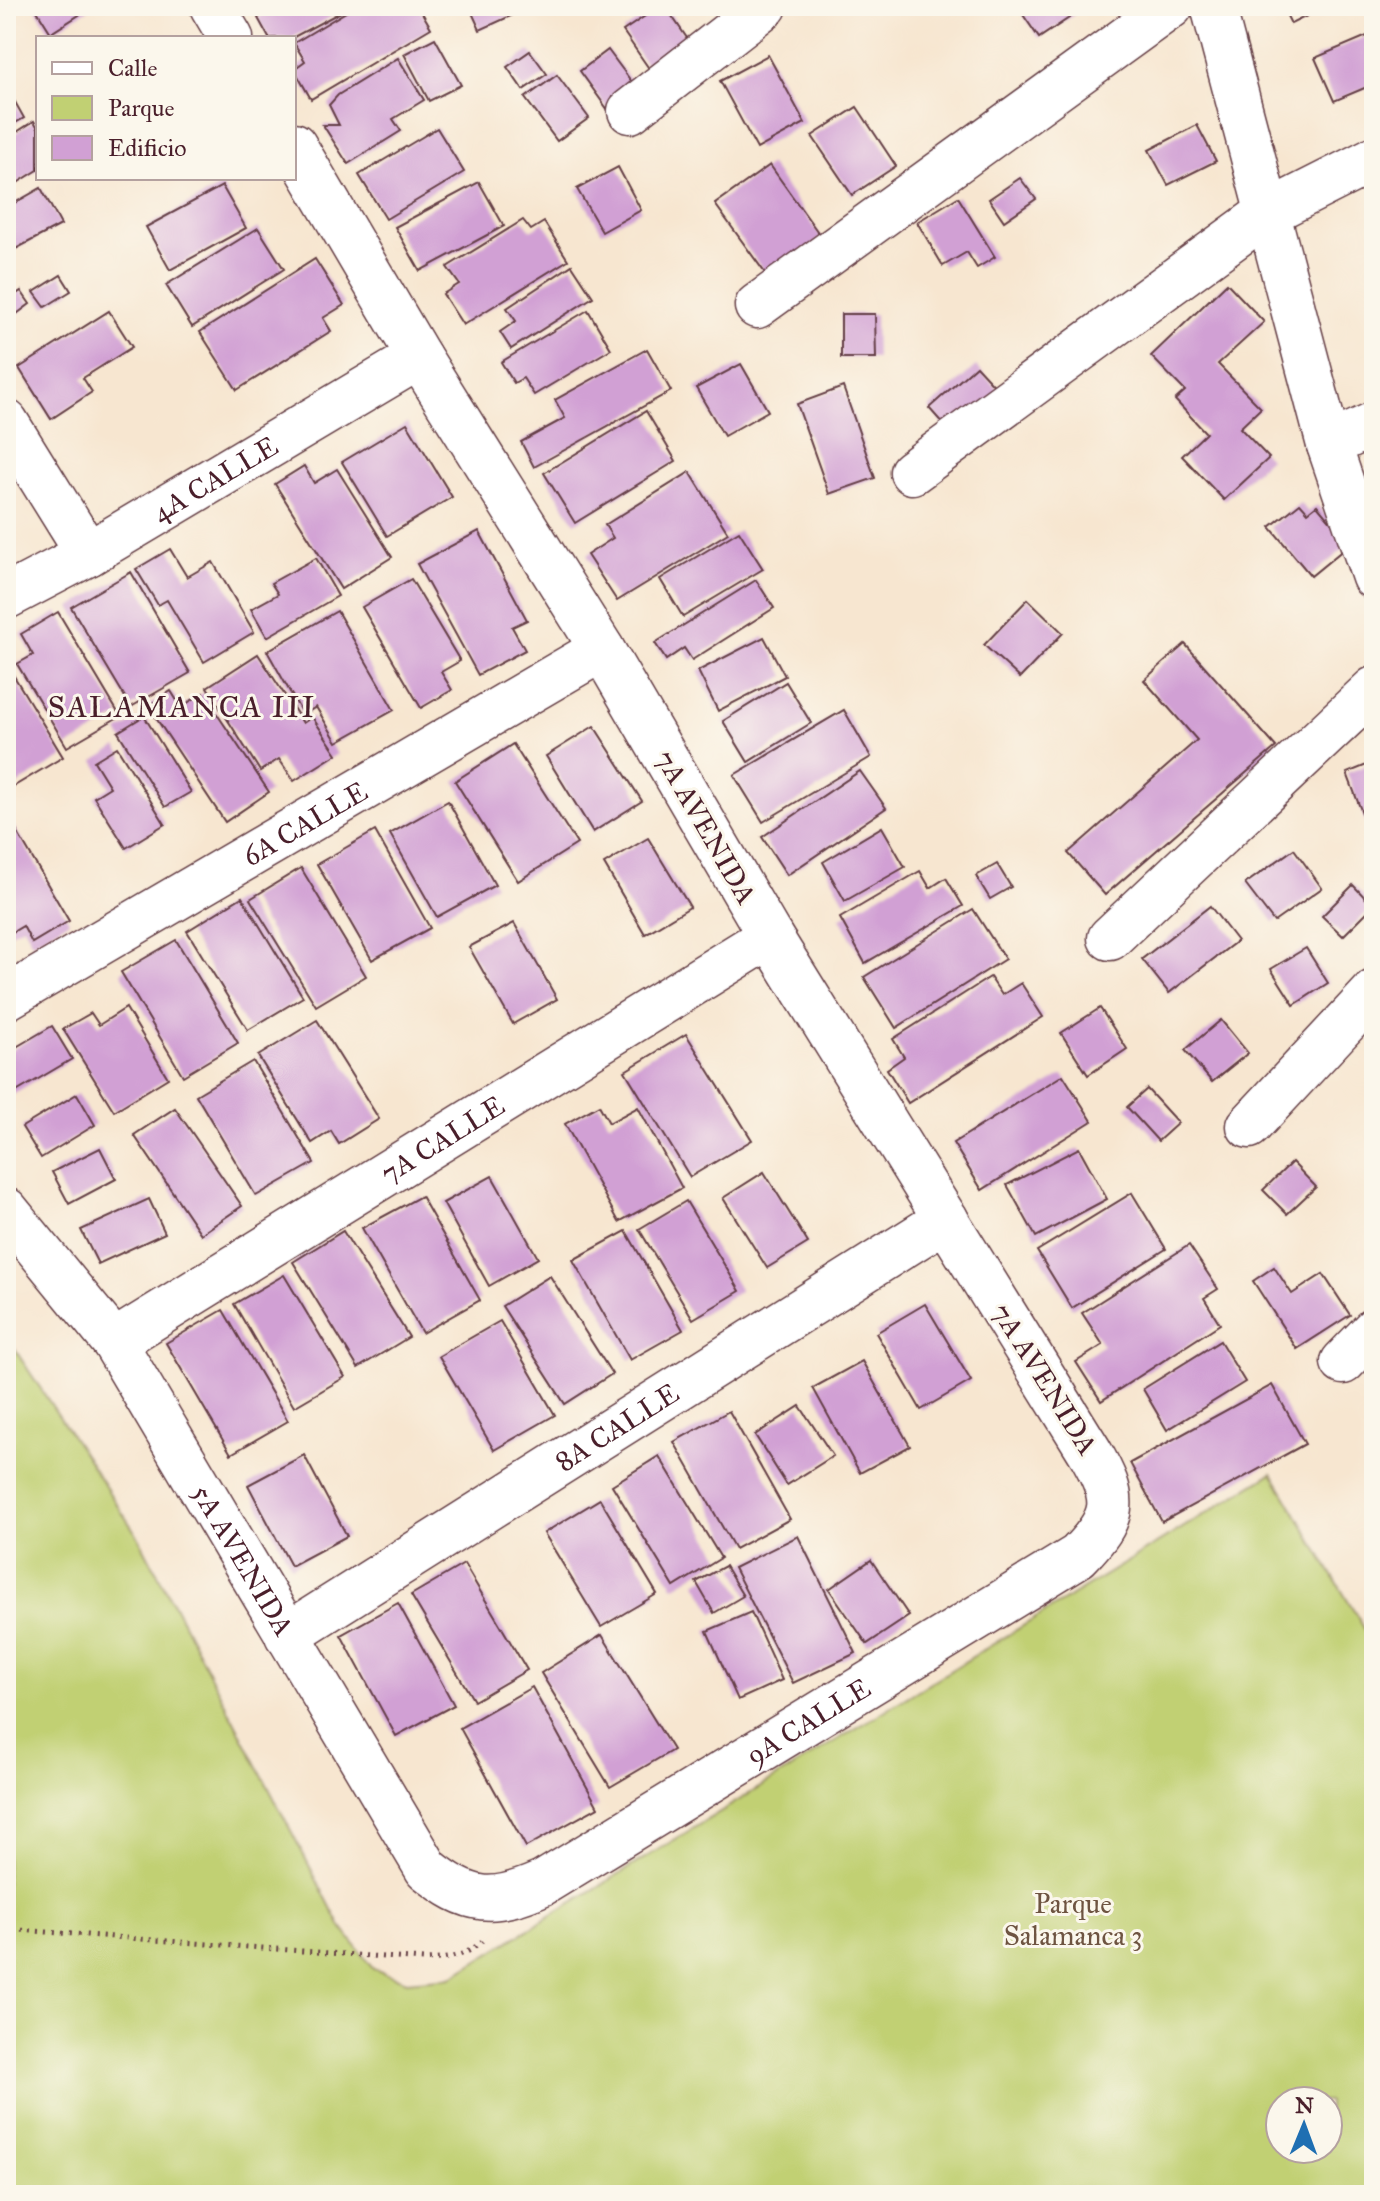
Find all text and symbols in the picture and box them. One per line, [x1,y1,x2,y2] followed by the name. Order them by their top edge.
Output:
[36,36,296,180] legend
[108,53,157,83] text: Calle
[108,93,175,123] text: Parque
[108,133,187,163] text: Edificio
[146,428,284,529] street label: 4A CALLE
[48,689,316,725] district label: SALAMANCA III
[648,744,764,910] street label: 7A AVENIDA
[236,773,373,873] street label: 6A CALLE
[374,1087,511,1190] street label: 7A CALLE
[985,1297,1106,1461] street label: 7A AVENIDA
[549,1375,685,1479] street label: 8A CALLE
[185,1478,302,1642] street label: 5A AVENIDA
[739,1670,876,1772] street label: 9A CALLE
[1004,1886,1142,1953] park label: Parque Salamanca 3
[1264,2085,1344,2165] north arrow
[1295,2092,1314,2119] text: N

